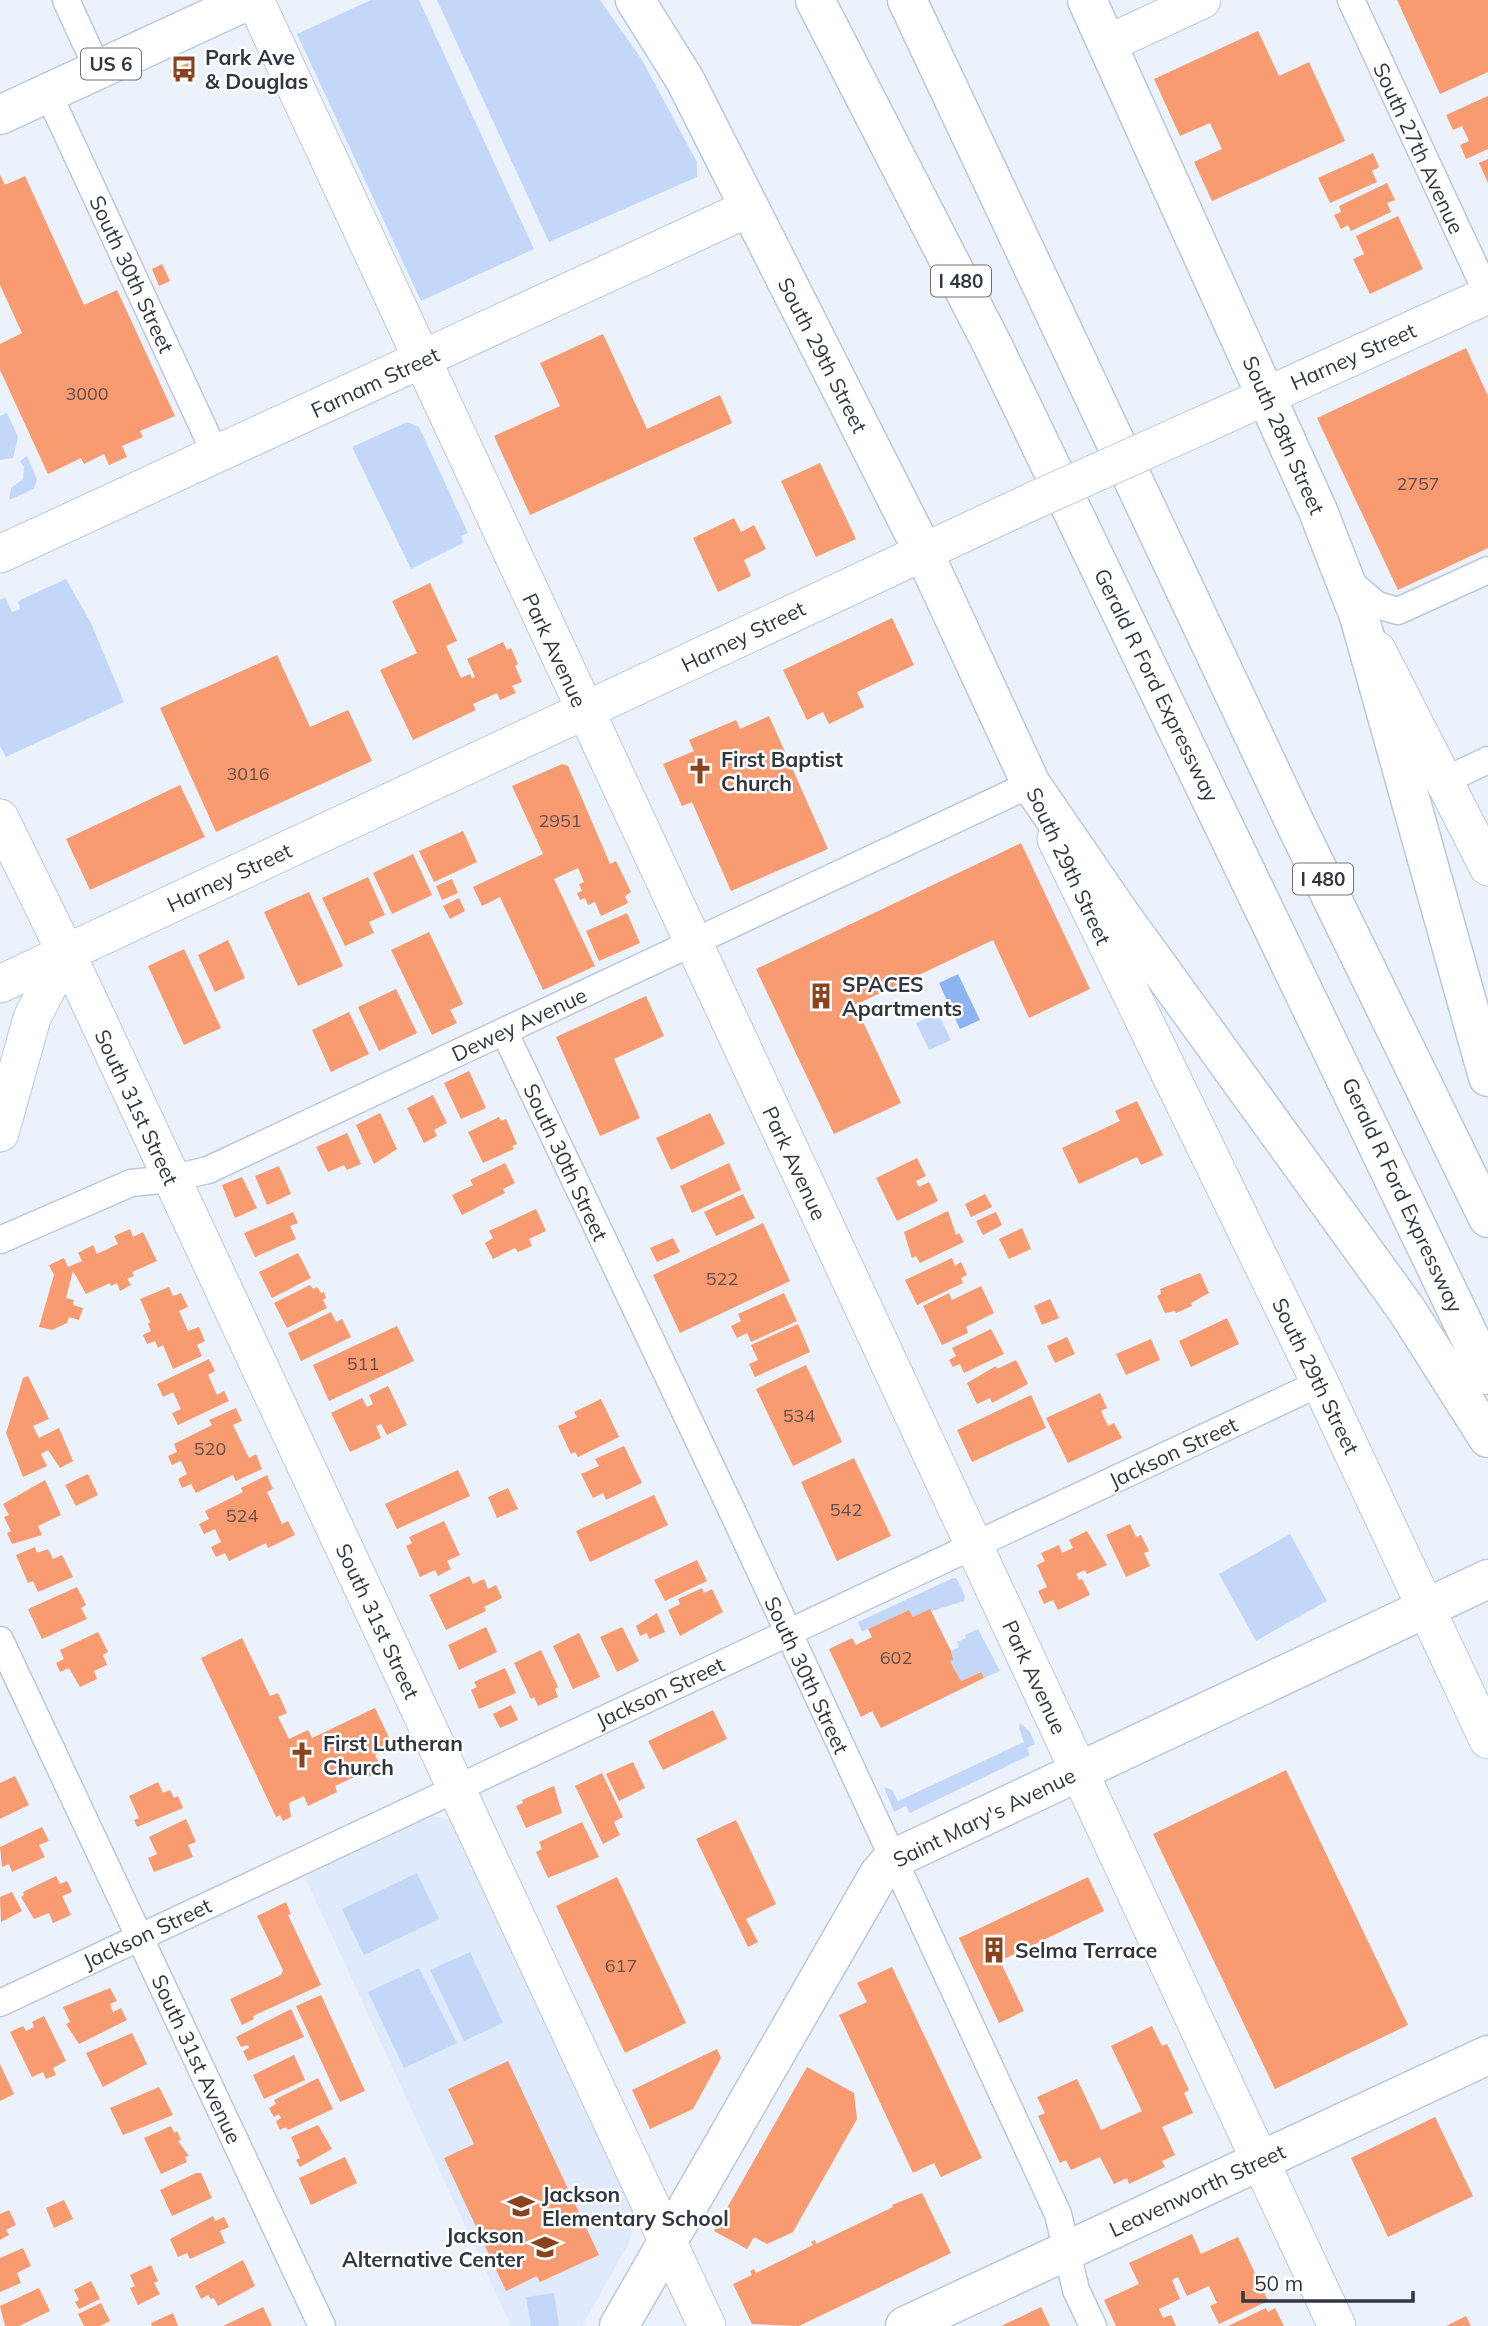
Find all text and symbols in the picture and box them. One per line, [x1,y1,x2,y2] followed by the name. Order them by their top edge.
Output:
[205,44,308,94] place label: Park Ave & Douglas
[81,48,141,80] road number: US 6
[169,54,199,84] bus stop icon: Park Ave & Douglas
[1368,58,1470,238] street label: South 27th Avenue
[84,191,180,357] street label: South 30th Street
[931,266,991,296] road number: I 480
[773,273,873,437] street label: South 29th Street
[1286,317,1420,395] street label: Harney Street
[307,341,443,423] street label: Farnam Street
[1237,352,1331,518] street label: South 28th Street
[65,382,109,405] house number: 3000
[1396,472,1440,495] house number: 2757
[1089,564,1225,806] street label: Gerald R Ford Expressway
[517,589,593,711] street label: Park Avenue
[677,595,809,677] street label: Harney Street
[721,746,843,796] place label: First Baptist Church
[685,756,715,786] church icon: First Baptist Church
[226,762,270,785] house number: 3016
[1021,783,1117,949] street label: South 29th Street
[538,809,582,832] house number: 2951
[163,837,295,917] street label: Harney Street
[1293,864,1353,894] road number: I 480
[842,971,962,1021] place label: SPACES Apartments
[447,981,591,1067] street label: Dewey Avenue
[806,981,836,1011] building icon: SPACES Apartments
[90,1025,184,1189] street label: South 31st Street
[1337,1073,1469,1317] street label: Gerald R Ford Expressway
[518,1079,614,1245] street label: South 30th Street
[757,1102,833,1224] street label: Park Avenue
[706,1267,738,1290] house number: 522
[1267,1294,1365,1458] street label: South 29th Street
[347,1352,379,1375] house number: 511
[783,1404,815,1427] house number: 534
[1105,1411,1241,1493] street label: Jackson Street
[194,1437,226,1460] house number: 520
[830,1498,862,1521] house number: 542
[226,1504,258,1527] house number: 524
[331,1539,425,1703] street label: South 31st Street
[759,1592,855,1758] street label: South 30th Street
[997,1616,1073,1738] street label: Park Avenue
[880,1646,912,1669] house number: 602
[592,1651,728,1733] street label: Jackson Street
[323,1730,463,1780] place label: First Lutheran Church
[287,1740,317,1770] church icon: First Lutheran Church
[889,1762,1079,1872] street label: Saint Mary's Avenue
[79,1892,215,1974] street label: Jackson Street
[979,1935,1009,1965] building icon: Selma Terrace
[1015,1937,1157,1963] place label: Selma Terrace
[605,1954,637,1977] house number: 617
[146,1970,248,2148] street label: South 31st Avenue
[1105,2138,1289,2242] street label: Leavenworth Street
[542,2181,729,2231] place label: Jackson Elementary School
[506,2191,536,2221] school or university icon: Jackson Elementary School
[342,2222,525,2272] place label: Jackson Alternative Center
[530,2232,560,2262] school or university icon: Jackson Alternative Center
[1243,2260,1413,2304] scale bar
[1254,2270,1303,2296] text: 50 m

